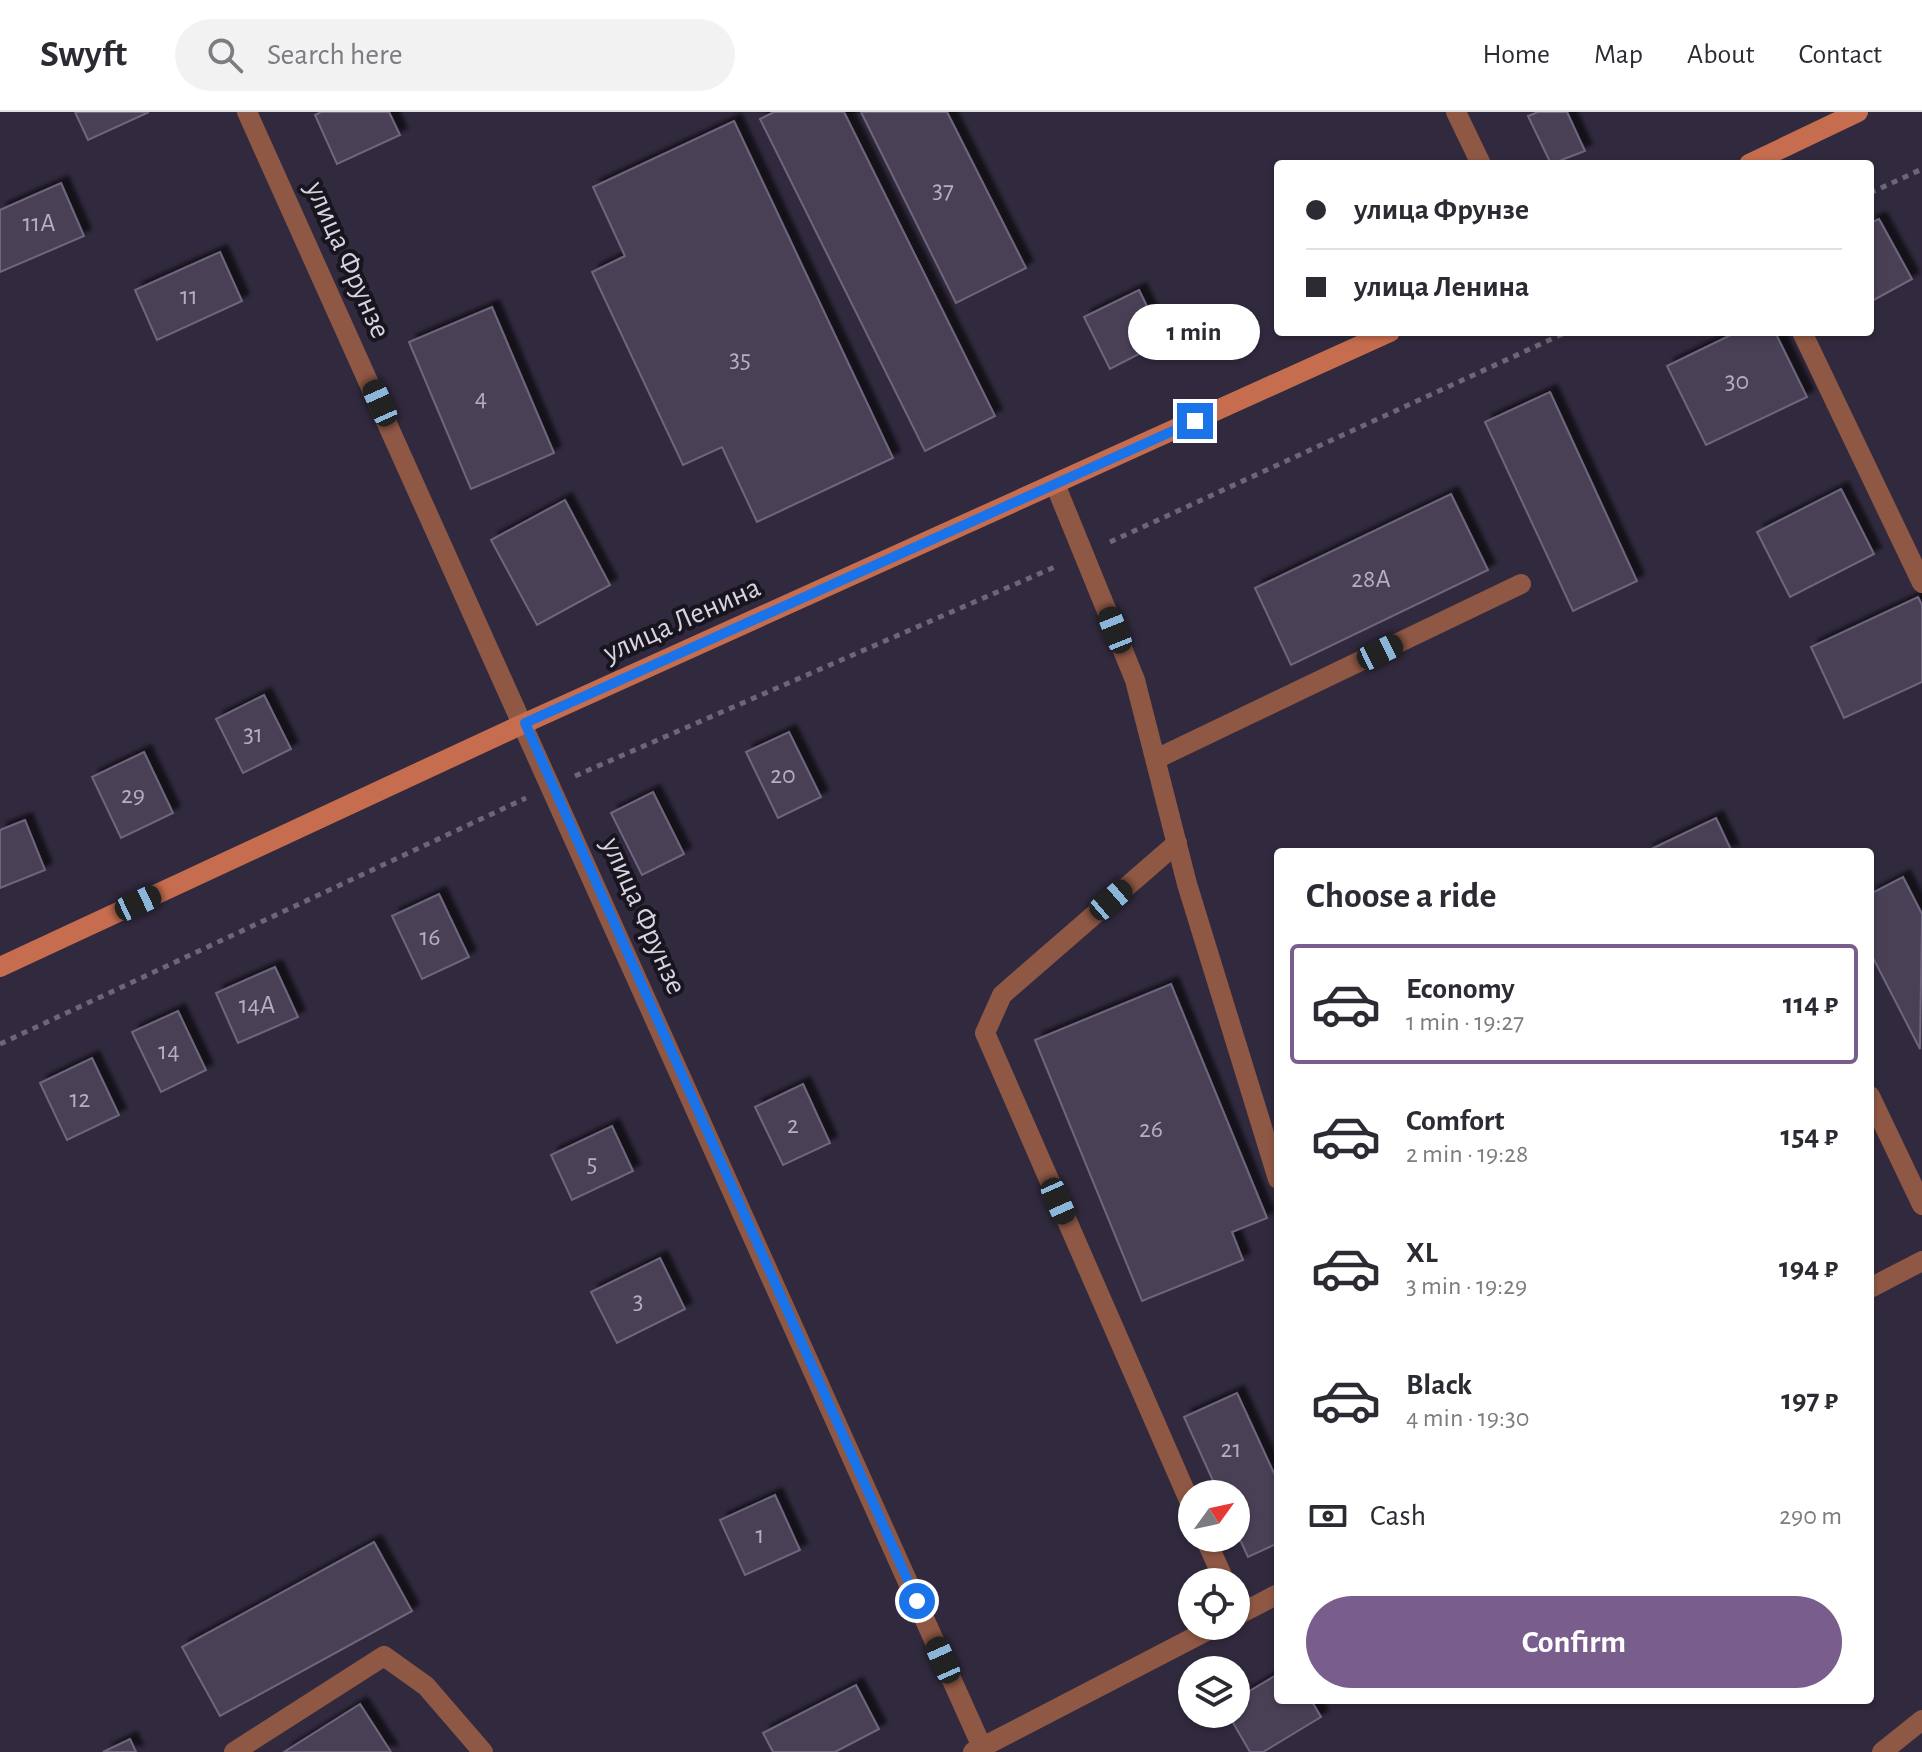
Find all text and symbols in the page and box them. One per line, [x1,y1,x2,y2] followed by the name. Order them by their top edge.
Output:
[175,19,735,91] search box
[203,33,247,77] icon: search
[40,36,127,74] text: Swyft
[267,40,403,70] text: Search here
[1483,41,1550,69] text: Home
[1594,41,1643,69] text: Map
[1687,41,1755,69] text: About
[1799,41,1882,69] text: Contact
[300,176,396,343] street label: улица Фрунзе
[932,177,954,203] house number: 37
[1354,195,1529,225] text: улица Фрунзе
[22,210,56,236] house number: 11А
[1354,272,1529,302] text: улица Ленина
[180,283,198,309] house number: 11
[1129,305,1261,361] callout: 1 min
[1167,319,1221,345] text: 1 min
[729,346,751,372] house number: 35
[1725,368,1749,394] house number: 30
[359,376,401,430] car
[475,385,487,411] house number: 4
[1177,403,1213,439] route end
[1351,566,1391,592] house number: 28А
[598,572,765,668] street label: улица Ленина
[1095,603,1135,657] car
[1353,631,1407,673] car
[243,721,263,747] house number: 31
[770,762,796,788] house number: 20
[121,782,145,808] house number: 29
[596,832,692,999] street label: улица Фрунзе
[1085,875,1137,925] car
[1306,878,1496,914] text: Choose a ride
[111,882,165,924] car
[419,924,441,950] house number: 16
[1310,968,1382,1040] icon: car
[1406,974,1515,1004] text: Economy
[1783,989,1838,1019] text: 114 ₽
[239,992,275,1018] house number: 14А
[1406,1009,1524,1035] text: 1 min · 19:27
[158,1038,180,1064] house number: 14
[70,1086,91,1112] house number: 12
[1310,1100,1382,1172] icon: car
[1406,1106,1505,1136] text: Comfort
[787,1112,799,1138] house number: 2
[1139,1116,1163,1142] house number: 26
[1781,1121,1838,1151] text: 154 ₽
[1406,1141,1528,1167] text: 2 min · 19:28
[587,1150,597,1176] house number: 5
[1037,1174,1079,1228] car
[1310,1232,1382,1304] icon: car
[1406,1238,1438,1268] text: XL
[1779,1253,1838,1283] text: 194 ₽
[1406,1273,1527,1299] text: 3 min · 19:29
[633,1288,643,1314] house number: 3
[1310,1364,1382,1436] icon: car
[1406,1370,1472,1400] text: Black
[1781,1385,1838,1415] text: 197 ₽
[1406,1405,1529,1431] text: 4 min · 19:30
[1221,1436,1241,1462] house number: 21
[1178,1480,1250,1552] north arrow
[1178,1480,1250,1728] map controls
[1306,1494,1350,1538] icon: cash
[1370,1501,1426,1531] text: Cash
[1779,1503,1842,1529] text: 290 m
[756,1522,764,1548] house number: 1
[1178,1568,1250,1640] button: locate
[899,1583,935,1619] route start
[1306,1596,1842,1688] button: Confirm
[922,1633,964,1687] car
[1178,1656,1250,1728] button: layers

